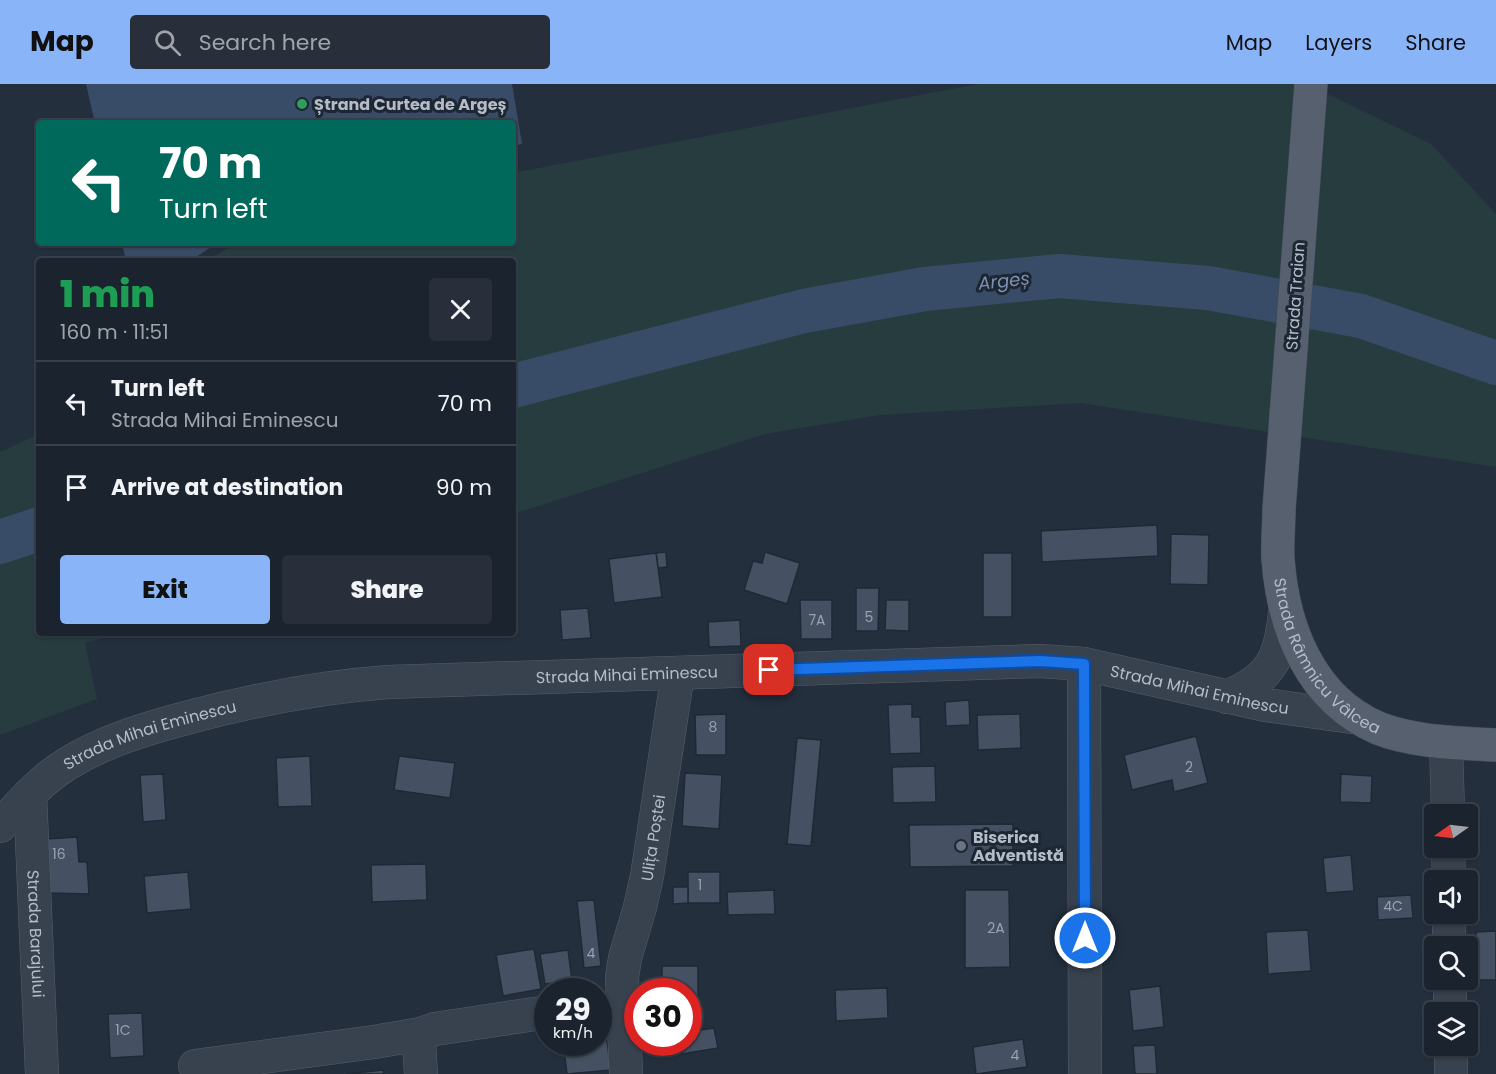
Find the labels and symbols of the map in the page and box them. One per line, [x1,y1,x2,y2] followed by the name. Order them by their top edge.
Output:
[314,93,507,116] place label: Ștrand Curtea de Argeș
[295,97,309,111] marker: Ștrand Curtea de Argeș
[1280,241,1311,351] street label: Strada Traian
[976,265,1031,296] water label: Argeș
[1268,576,1384,740] street label: Strada Râmnicu Vâlcea
[865,607,873,627] house number: 5
[808,610,826,630] house number: 7A
[743,644,794,695] pin
[1108,659,1290,720] street label: Strada Mihai Eminescu
[535,660,718,689] street label: Strada Mihai Eminescu
[59,695,239,776] street label: Strada Mihai Eminescu
[709,717,718,737] house number: 8
[1185,757,1193,777] house number: 2
[635,793,671,883] street label: Ulița Poștei
[1424,804,1478,858] north arrow
[973,826,1064,867] place label: Biserica Adventistă
[954,839,968,853] marker: Biserica Adventistă
[52,844,66,864] house number: 16
[21,870,50,998] street label: Strada Barajului
[698,875,702,895] house number: 1
[1383,896,1403,916] house number: 4C
[1053,906,1117,970] position arrow
[987,918,1005,938] house number: 2A
[587,943,596,963] house number: 4
[624,978,702,1056] speed limit sign: 30
[115,1020,131,1040] house number: 1C
[1011,1045,1020,1065] house number: 4

